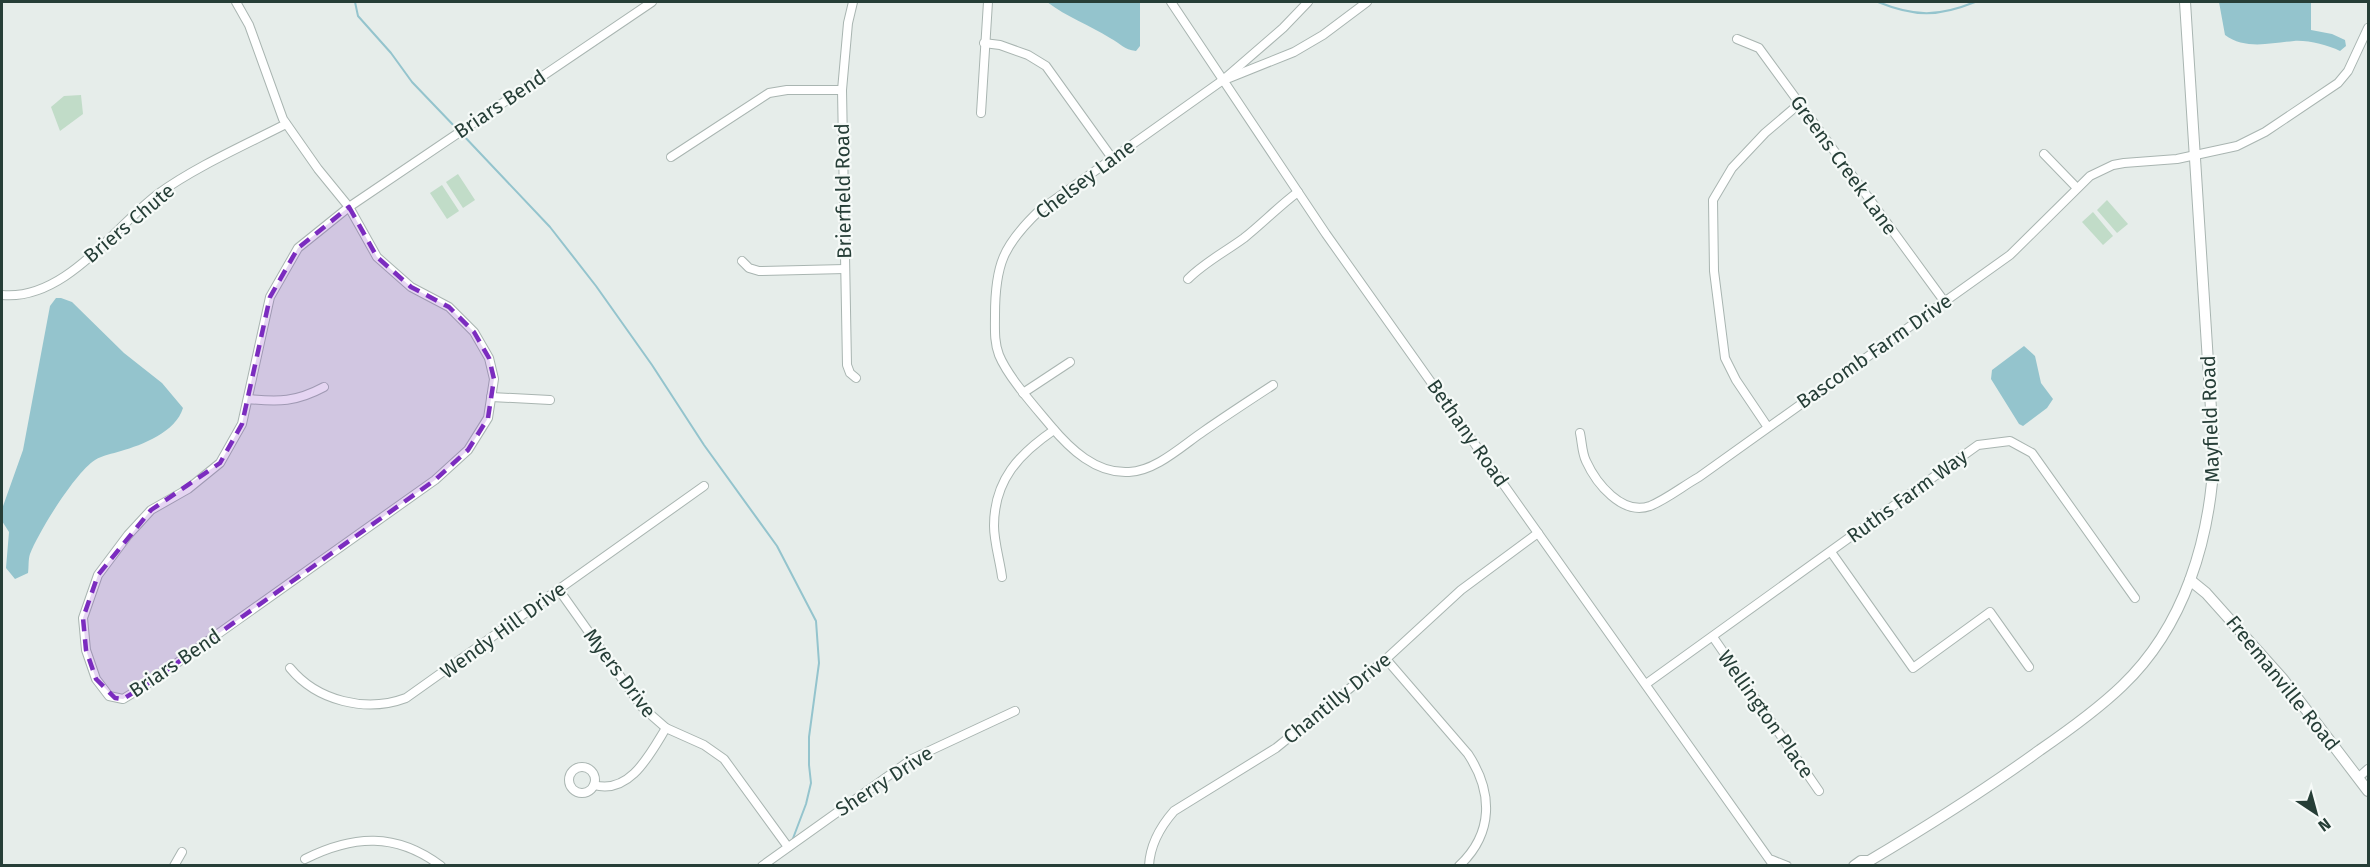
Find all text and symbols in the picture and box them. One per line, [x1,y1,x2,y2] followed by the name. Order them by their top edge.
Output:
[450,65,550,143] street label: Briars Bend
[1785,91,1903,239] street label: Greens Creek Lane
[830,123,856,259] street label: Brierfield Road
[1031,134,1139,224] street label: Chelsey Lane
[79,178,179,268] street label: Briers Chute
[1792,288,1956,414] street label: Bascomb Farm Drive
[2196,355,2224,483] street label: Mayfield Road
[1422,375,1514,491] street label: Bethany Road
[1842,444,1972,548] street label: Ruths Farm Way
[436,576,570,684] street label: Wendy Hill Drive
[2221,611,2345,755] street label: Freemanville Road
[125,624,225,702] street label: Briars Bend
[579,624,661,722] street label: Myers Drive
[1713,645,1819,783] street label: Wellington Place
[1278,647,1396,749] street label: Chantilly Drive
[831,741,937,821] street label: Sherry Drive
[2286,783,2346,843] north arrow
[2315,814,2334,836] text: N

